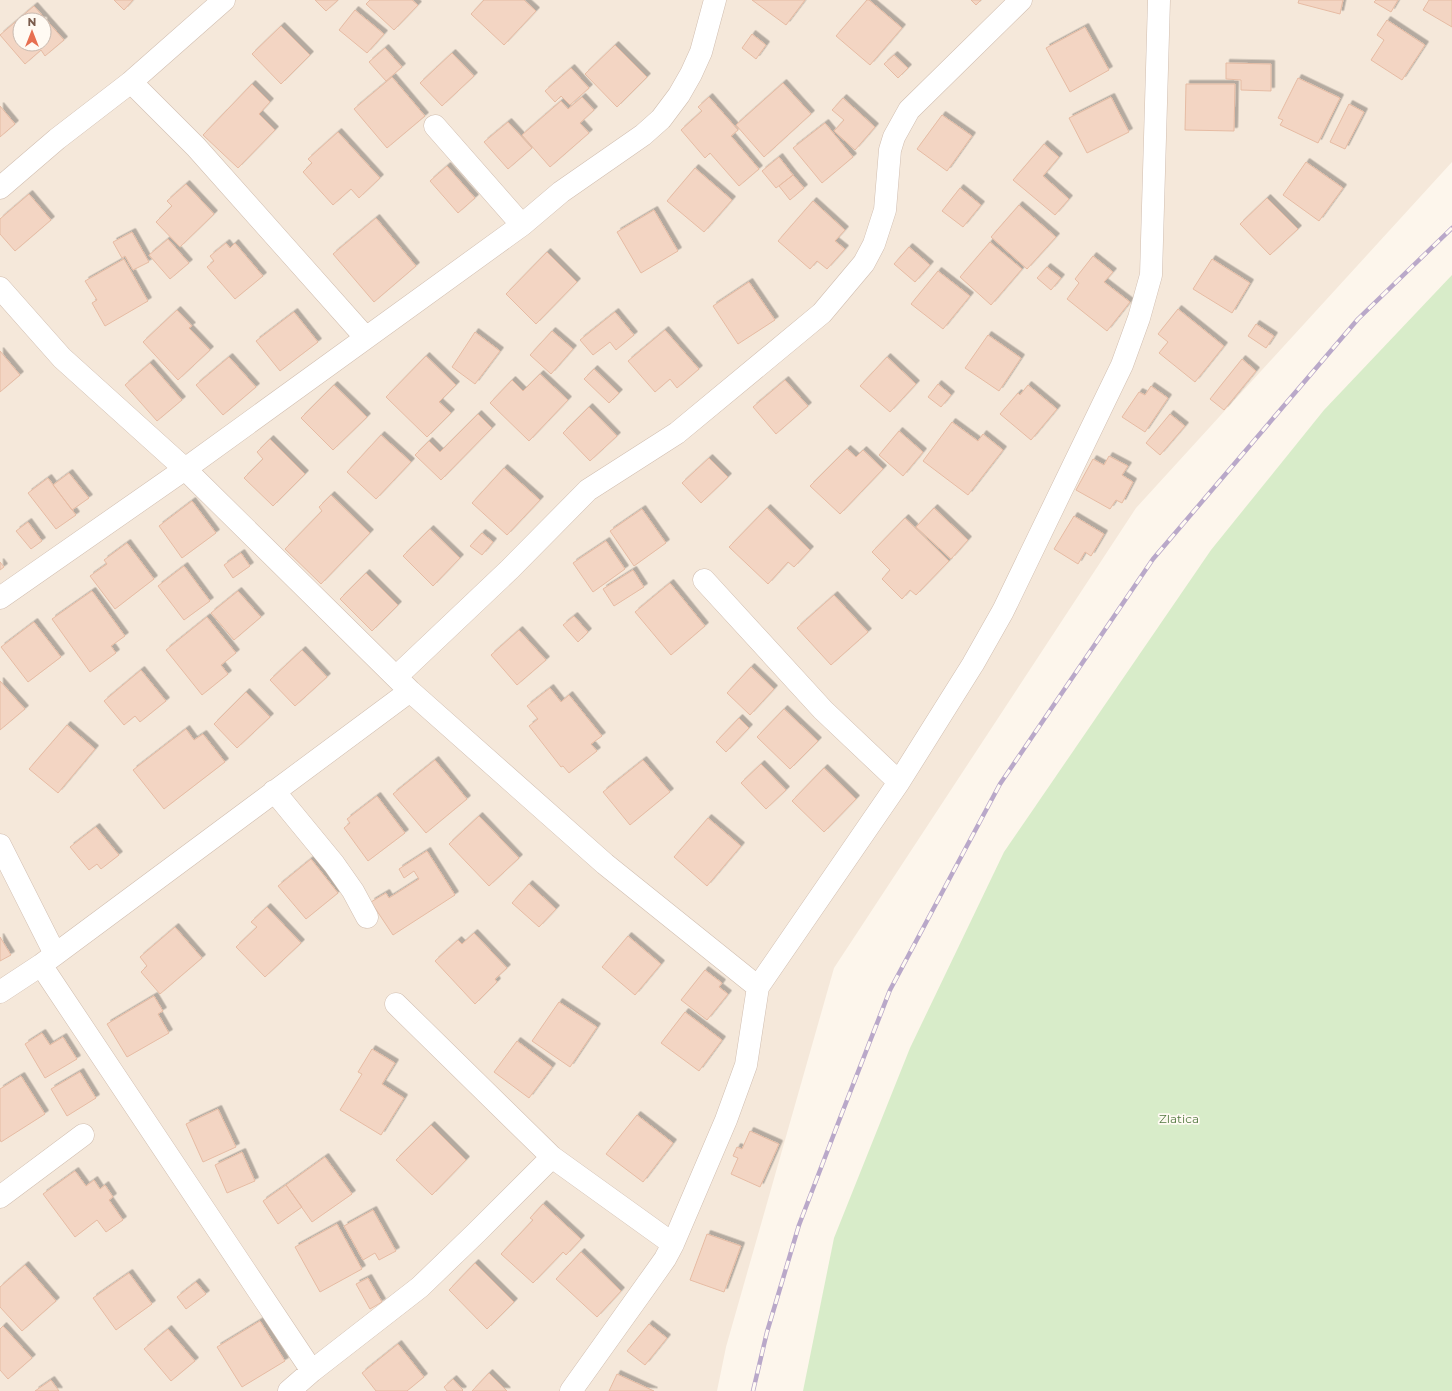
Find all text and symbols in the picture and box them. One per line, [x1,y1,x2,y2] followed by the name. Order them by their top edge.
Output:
[12,12,52,52] north arrow
[28,15,36,29] text: N
[1159,1111,1199,1126] park label: Zlatica

